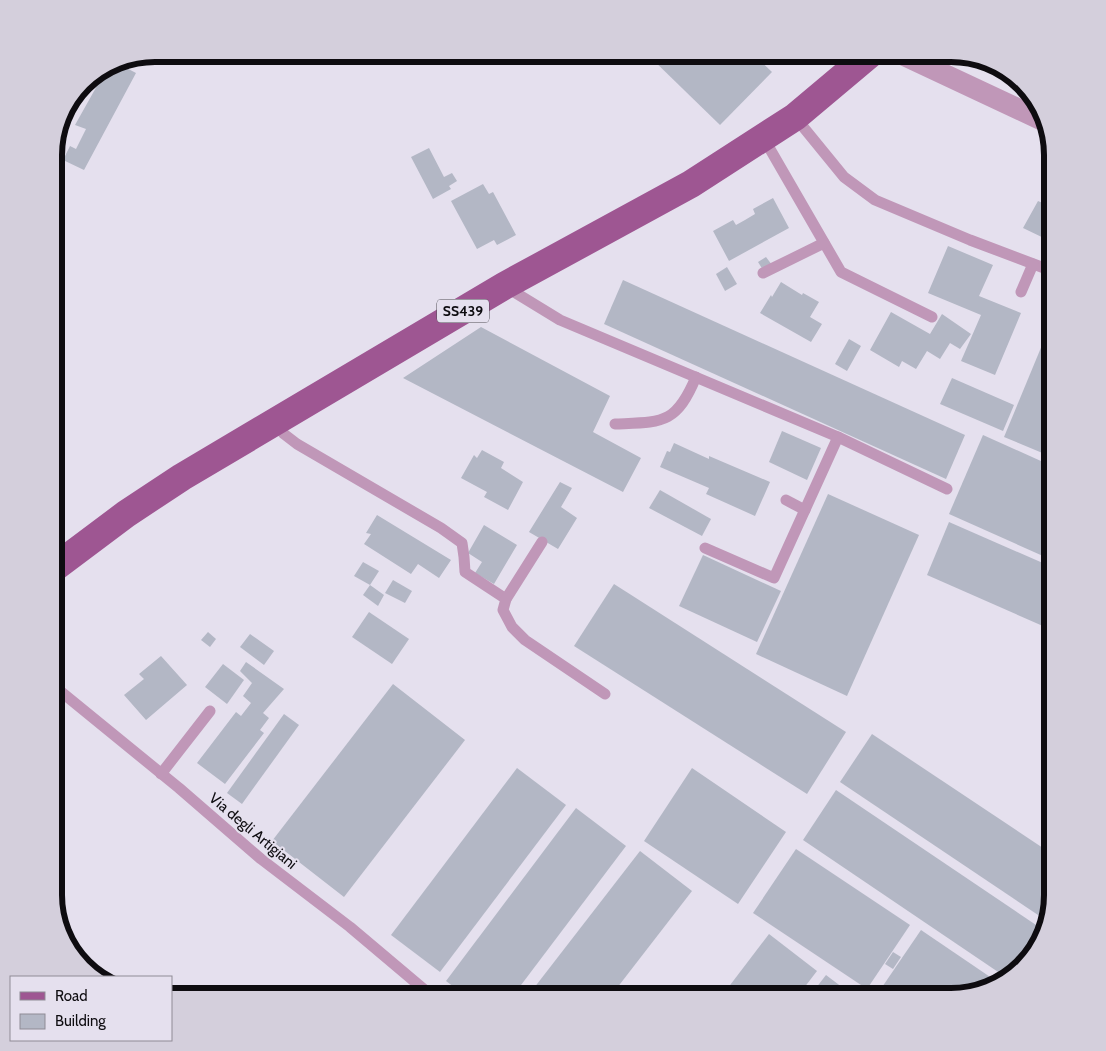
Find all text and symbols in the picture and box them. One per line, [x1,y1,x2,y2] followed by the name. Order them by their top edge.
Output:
[437,300,489,322] road number: SS439
[205,789,301,873] street label: Via degli Artigiani
[10,976,172,1041] legend
[55,987,88,1005] text: Road
[55,1012,106,1030] text: Building

